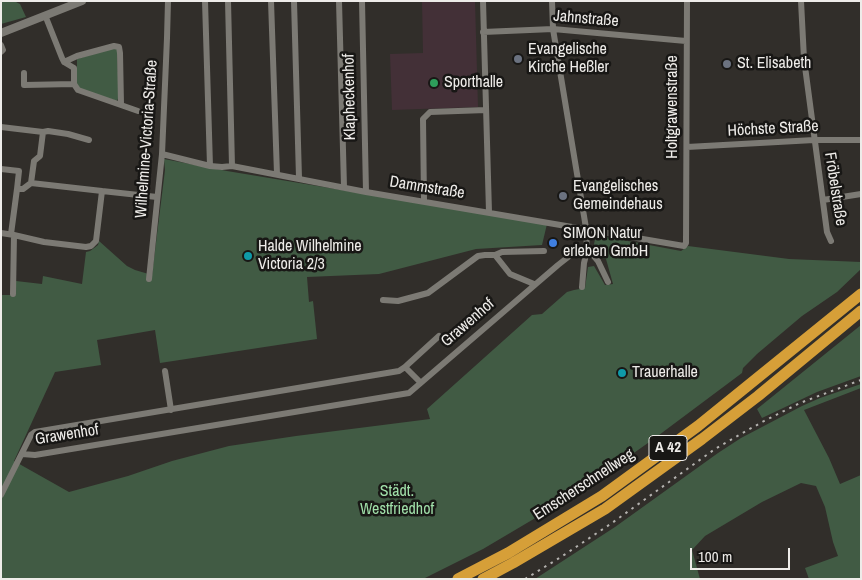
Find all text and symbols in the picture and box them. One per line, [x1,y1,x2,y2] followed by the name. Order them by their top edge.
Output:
[552,7,620,31] street label: Jahnstraße
[528,40,609,78] place label: Evangelische Kirche Heßler
[340,53,360,141] street label: Klapheckenhof
[512,53,524,65] marker: Evangelische Kirche Heßler
[737,54,811,74] place label: St. Elisabeth
[663,55,683,159] street label: Holtgrawenstraße
[721,58,733,70] marker: St. Elisabeth
[132,59,162,219] street label: Wilhelmine-Victoria-Straße
[444,73,503,93] place label: Sporthalle
[428,77,440,89] marker: Sporthalle
[727,117,819,141] street label: Höchste Straße
[820,151,850,227] street label: Fröbelstraße
[388,173,466,203] street label: Dammstraße
[573,177,663,215] place label: Evangelisches Gemeindehaus
[557,190,569,202] marker: Evangelisches Gemeindehaus
[563,224,648,262] place label: SIMON Natur erleben GmbH
[258,237,362,275] place label: Halde Wilhelmine Victoria 2/3
[547,237,559,249] marker: SIMON Natur erleben GmbH
[242,250,254,262] marker: Halde Wilhelmine Victoria 2/3
[437,295,499,351] street label: Grawenhof
[632,363,698,383] place label: Trauerhalle
[616,367,628,379] marker: Trauerhalle
[34,420,100,450] street label: Grawenhof
[649,436,687,460] road number: A 42
[530,445,638,525] street label: Emscherschnellweg
[360,482,434,520] park label: Städt. Westfriedhof
[692,538,792,570] scale bar
[698,546,732,567] text: 100 m

